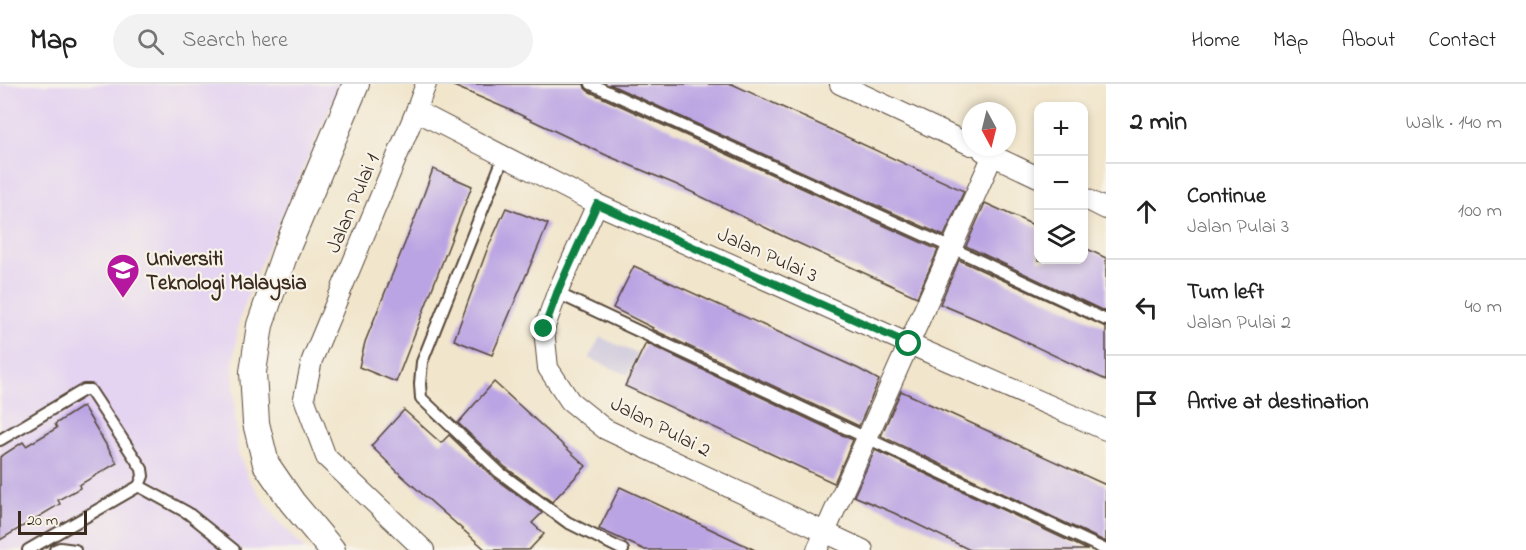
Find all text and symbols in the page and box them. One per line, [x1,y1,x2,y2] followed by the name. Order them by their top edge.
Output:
[113,14,533,68] search box
[30,21,77,62] text: Map
[134,25,167,58] icon: search
[182,25,288,57] text: Search here
[1191,26,1240,56] text: Home
[1273,26,1308,56] text: Map
[1341,26,1395,56] text: About
[1428,26,1496,56] text: Contact
[962,102,1016,156] north arrow
[1034,102,1088,264] map controls
[1034,102,1088,156] button: +
[1130,104,1187,142] text: 2 min
[1406,109,1502,138] text: Walk · 140 m
[319,149,388,258] street label: Jalan Pulai 1
[1034,156,1088,210] button: −
[1187,181,1266,213] text: Continue
[1130,195,1163,228] icon: ahead
[1458,197,1502,226] text: 100 m
[1034,210,1088,264] button: layers
[1187,213,1289,242] text: Jalan Pulai 3
[712,220,822,291] street label: Jalan Pulai 3
[146,245,307,301] place label: Universiti Teknologi Malaysia
[105,252,141,299] school or university icon: Universiti Teknologi Malaysia
[1187,277,1264,309] text: Turn left
[1130,291,1163,324] icon: left
[1465,293,1502,322] text: 40 m
[1187,309,1291,338] text: Jalan Pulai 2
[530,315,556,341] route end
[895,330,921,356] route start
[1130,387,1163,420] icon: arrive
[1187,387,1369,419] text: Arrive at destination
[605,390,716,466] street label: Jalan Pulai 2
[18,508,87,536] scale bar
[27,509,58,533] text: 20 m

